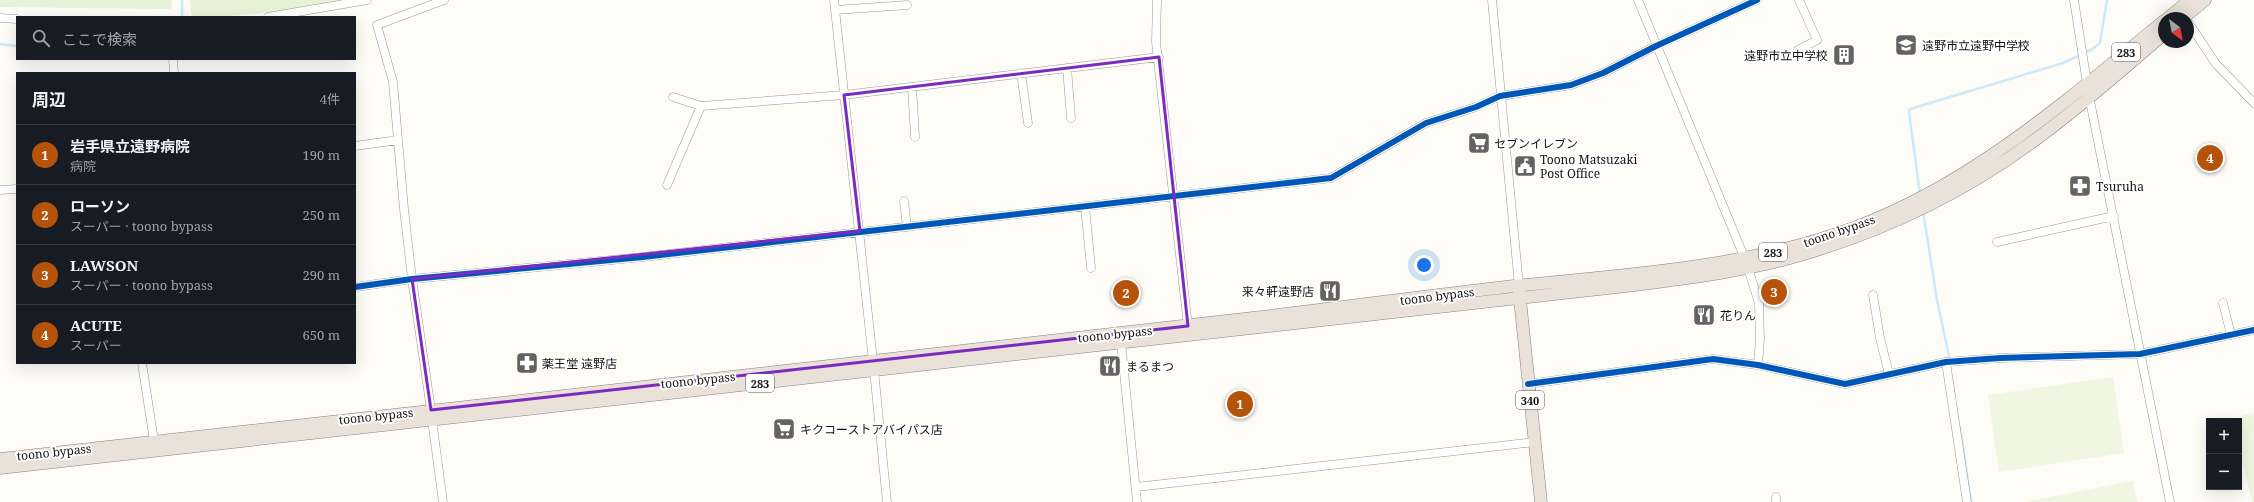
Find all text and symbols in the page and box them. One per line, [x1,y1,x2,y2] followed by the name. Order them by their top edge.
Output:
[2158,12,2194,48] north arrow
[16,16,356,60] search box
[30,27,52,49] icon: search
[62,29,137,49] text: ここで検索
[1893,32,1919,58] school or university icon: 遠野市立遠野中学校
[1922,37,2030,54] place label: 遠野市立遠野中学校
[1831,42,1857,68] building icon: 遠野市立中学校
[2112,43,2140,61] road number: 283
[1744,47,1828,64] place label: 遠野市立中学校
[32,88,66,111] text: 周辺
[320,90,340,108] text: 4件
[1466,130,1492,156] supermarket icon: セブンイレブン
[1494,135,1578,152] place label: セブンイレブン
[70,136,190,156] text: 岩手県立遠野病院
[2197,143,2223,173] pin: 4
[41,146,49,164] text: 1
[303,146,340,164] text: 190 m
[1540,151,1638,182] place label: Toono Matsuzaki Post Office
[1512,153,1538,179] public building icon: Toono Matsuzaki Post Office
[70,157,96,175] text: 病院
[2067,173,2093,199] pharmacy icon: Tsuruha
[2096,178,2144,195] place label: Tsuruha
[70,196,130,216] text: ローソン
[41,206,49,224] text: 2
[303,206,340,224] text: 250 m
[1801,211,1877,251] street label: toono bypass
[70,217,213,235] text: スーパー · toono bypass
[1759,243,1787,261] road number: 283
[70,255,138,275] text: LAWSON
[1414,255,1434,275] your location
[41,266,49,284] text: 3
[303,266,340,284] text: 290 m
[70,276,213,294] text: スーパー · toono bypass
[1761,277,1787,307] pin: 3
[1113,278,1139,308] pin: 2
[1317,278,1343,304] restaurant icon: 来々軒遠野店
[1242,283,1314,300] place label: 来々軒遠野店
[1399,283,1475,309] street label: toono bypass
[1691,302,1717,328] restaurant icon: 花りん
[1720,307,1756,324] place label: 花りん
[70,315,122,335] text: ACUTE
[1077,322,1153,346] street label: toono bypass
[41,326,49,344] text: 4
[303,326,340,344] text: 650 m
[70,336,122,354] text: スーパー
[514,350,540,376] pharmacy icon: 薬王堂 遠野店
[1097,353,1123,379] restaurant icon: まるまつ
[542,355,617,372] place label: 薬王堂 遠野店
[1126,358,1174,375] place label: まるまつ
[660,368,736,392] street label: toono bypass
[746,374,774,392] road number: 283
[1227,389,1253,419] pin: 1
[1516,391,1544,409] road number: 340
[338,404,414,428] street label: toono bypass
[771,416,797,442] supermarket icon: キクコーストアバイパス店
[2206,418,2242,490] map controls
[2206,418,2242,454] button: +
[800,421,943,438] place label: キクコーストアバイパス店
[16,440,92,464] street label: toono bypass
[2206,454,2242,490] button: −

